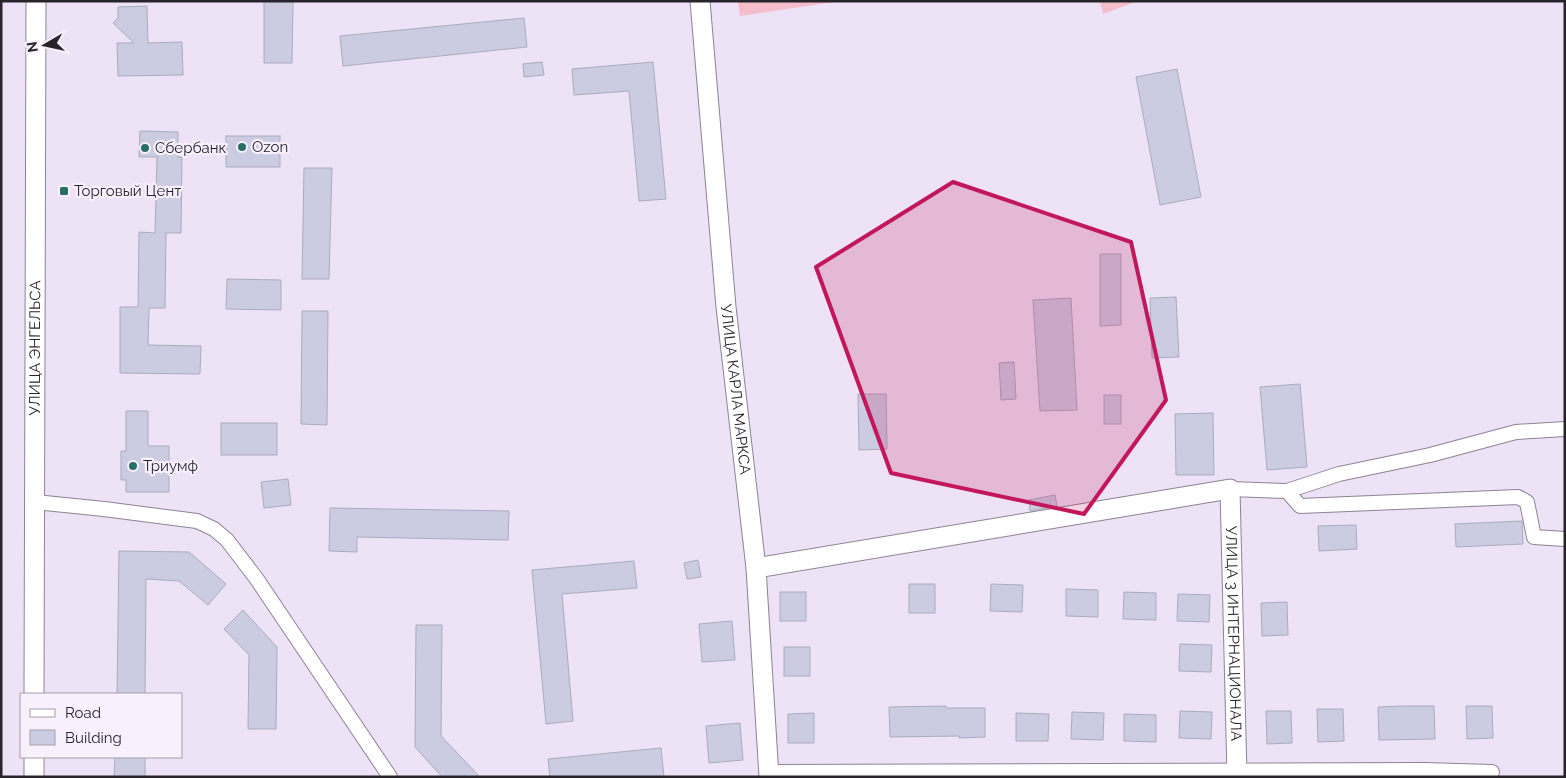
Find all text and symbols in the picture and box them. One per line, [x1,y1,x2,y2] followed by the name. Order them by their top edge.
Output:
[20,20,70,70] north arrow
[23,41,41,54] text: N
[252,138,288,156] place label: Ozon
[155,139,226,157] place label: Сбербанк
[236,141,248,153] marker: Ozon
[139,142,151,154] marker: Сбербанк
[74,182,181,200] place label: Торговый Цент
[58,185,70,197] marker: Торговый Цент
[26,280,44,416] street label: УЛИЦА ЭНГЕЛЬСА
[717,303,754,475] street label: УЛИЦА КАРЛА МАРКСА
[143,457,198,475] place label: Триумф
[127,460,139,472] marker: Триумф
[1222,526,1245,741] street label: УЛИЦА 3 ИНТЕРНАЦИОНАЛА
[20,693,182,758] legend
[65,704,101,722] text: Road
[65,729,122,747] text: Building

